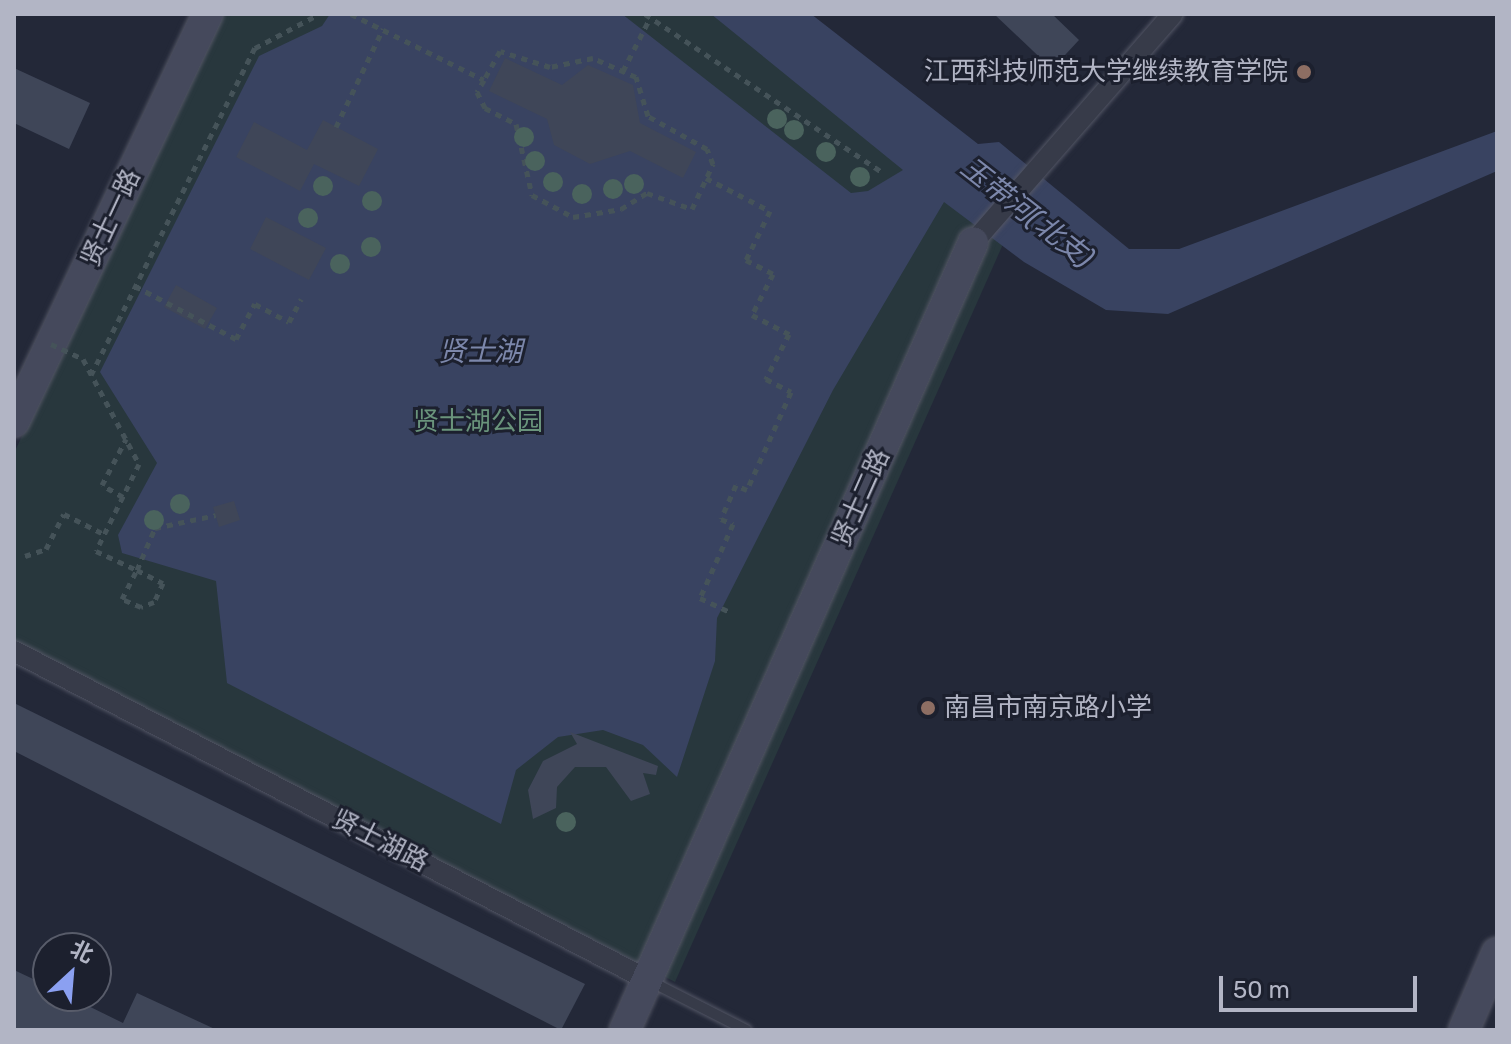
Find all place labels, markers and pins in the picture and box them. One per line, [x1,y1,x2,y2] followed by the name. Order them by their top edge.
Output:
[924,56,1288,88] place label: 江西科技师范大学继续教育学院
[1295,63,1313,81] marker: 江西科技师范大学继续教育学院
[944,692,1152,724] place label: 南昌市南京路小学
[919,699,937,717] marker: 南昌市南京路小学

